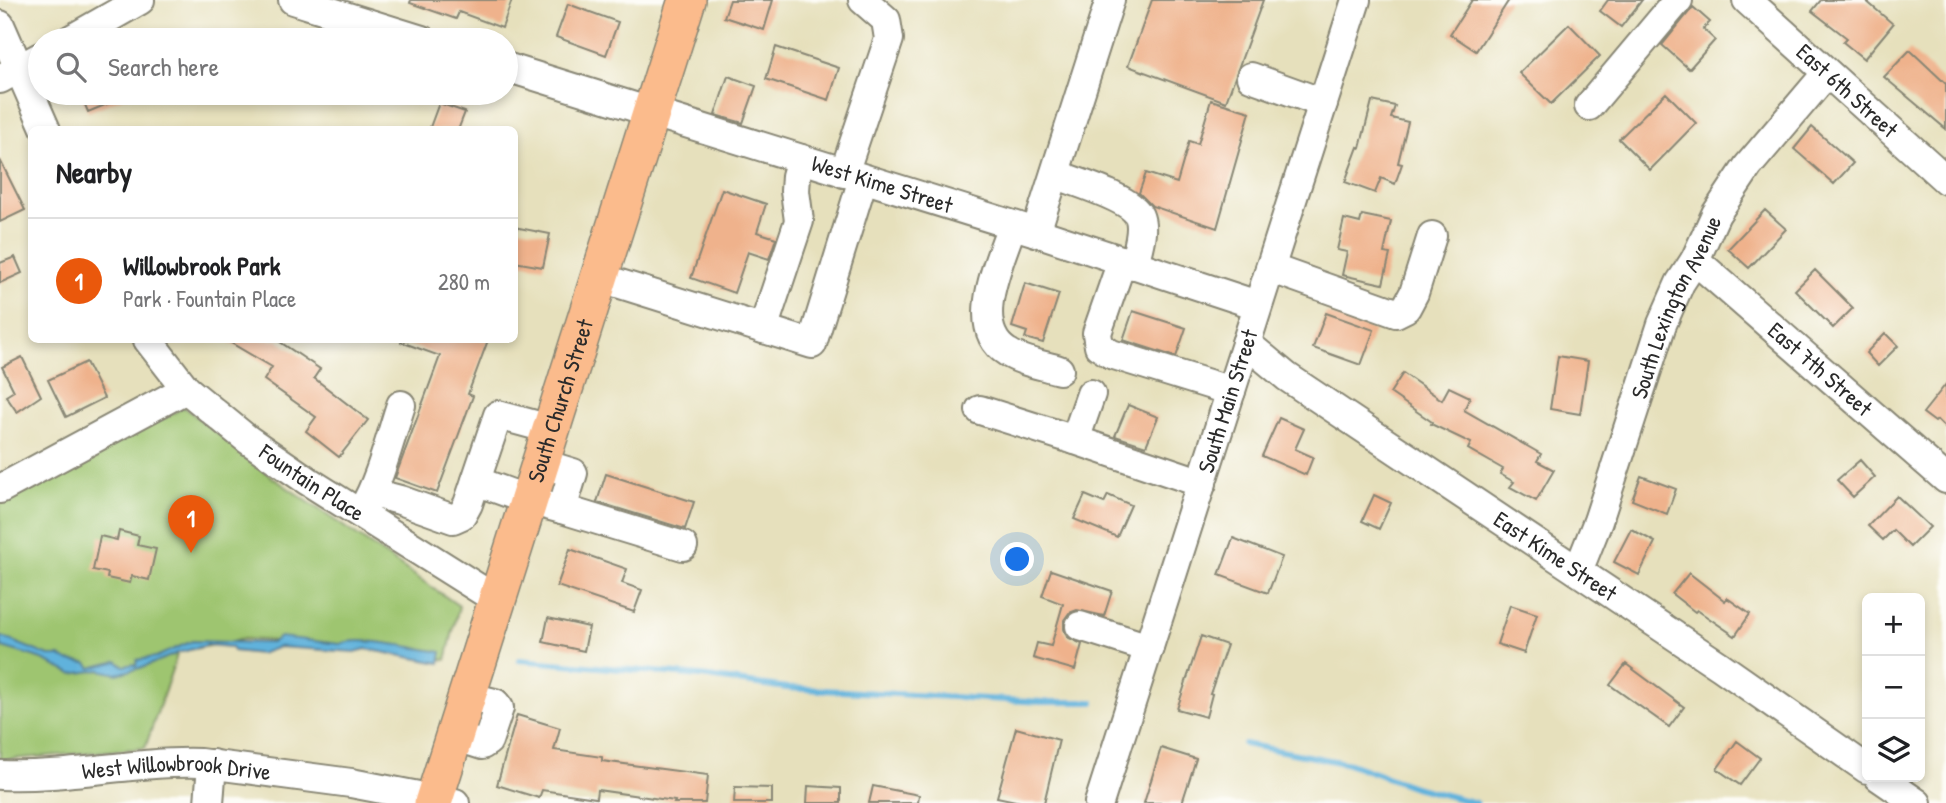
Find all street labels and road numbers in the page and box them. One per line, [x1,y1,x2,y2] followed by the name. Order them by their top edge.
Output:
[1790,36,1906,145] street label: East 6th Street
[808,147,958,220] street label: West Kime Street
[1623,210,1728,402] street label: South Lexington Avenue
[519,314,600,486] street label: South Church Street
[1762,315,1880,424] street label: East 7th Street
[1190,324,1265,477] street label: South Main Street
[253,436,371,528] street label: Fountain Place
[1488,503,1624,609] street label: East Kime Street
[80,747,273,787] street label: West Willowbrook Drive

